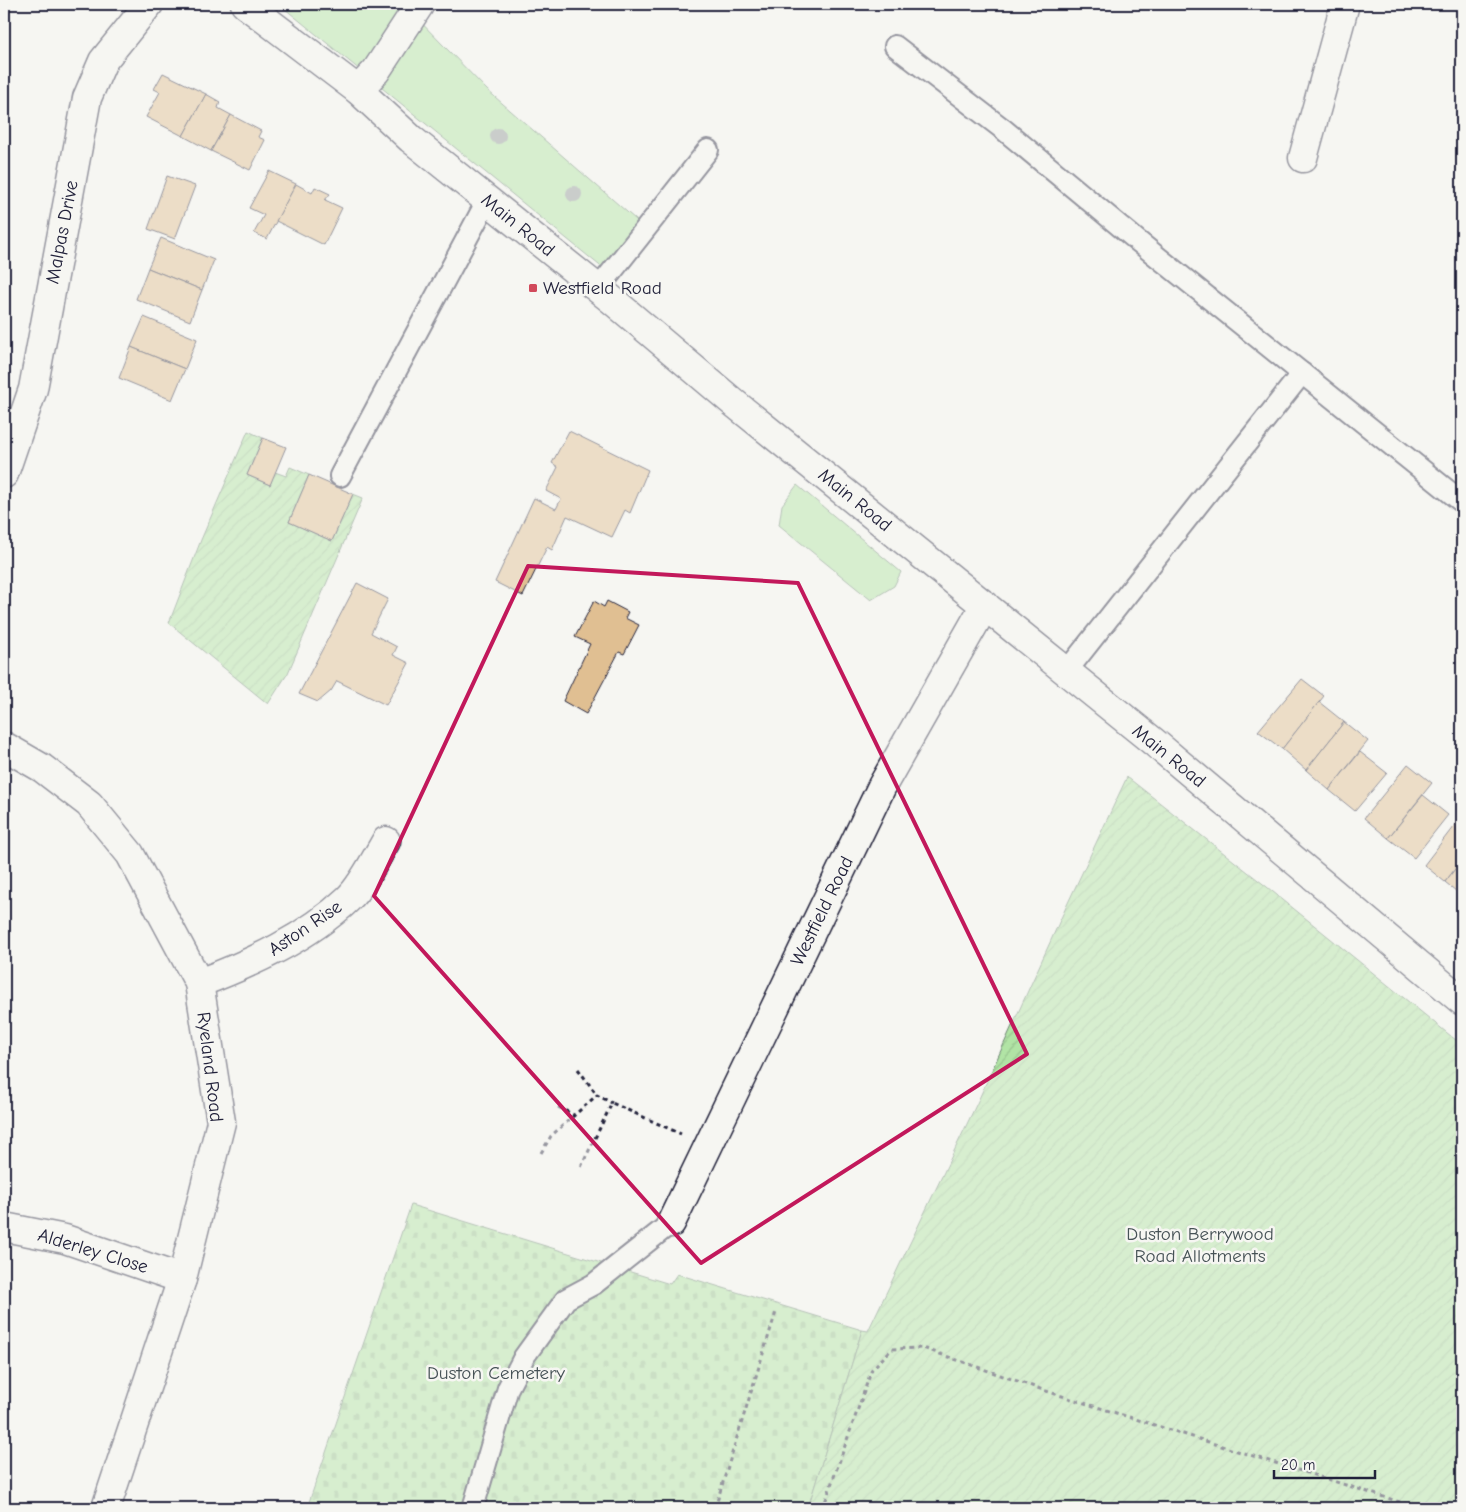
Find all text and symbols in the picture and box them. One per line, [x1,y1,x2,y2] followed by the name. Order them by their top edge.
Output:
[41,178,83,286] street label: Malpas Drive
[477,189,559,261] street label: Main Road
[543,277,662,299] place label: Westfield Road
[527,282,539,294] marker: Westfield Road
[814,464,896,536] street label: Main Road
[1128,720,1210,792] street label: Main Road
[786,853,858,969] street label: Westfield Road
[264,895,346,961] street label: Aston Rise
[192,1011,228,1123] street label: Ryeland Road
[1126,1223,1274,1267] park label: Duston Berrywood Road Allotments
[35,1224,151,1278] street label: Alderley Close
[427,1362,566,1384] park label: Duston Cemetery
[1274,1447,1375,1479] scale bar
[1281,1456,1315,1474] text: 20 m

